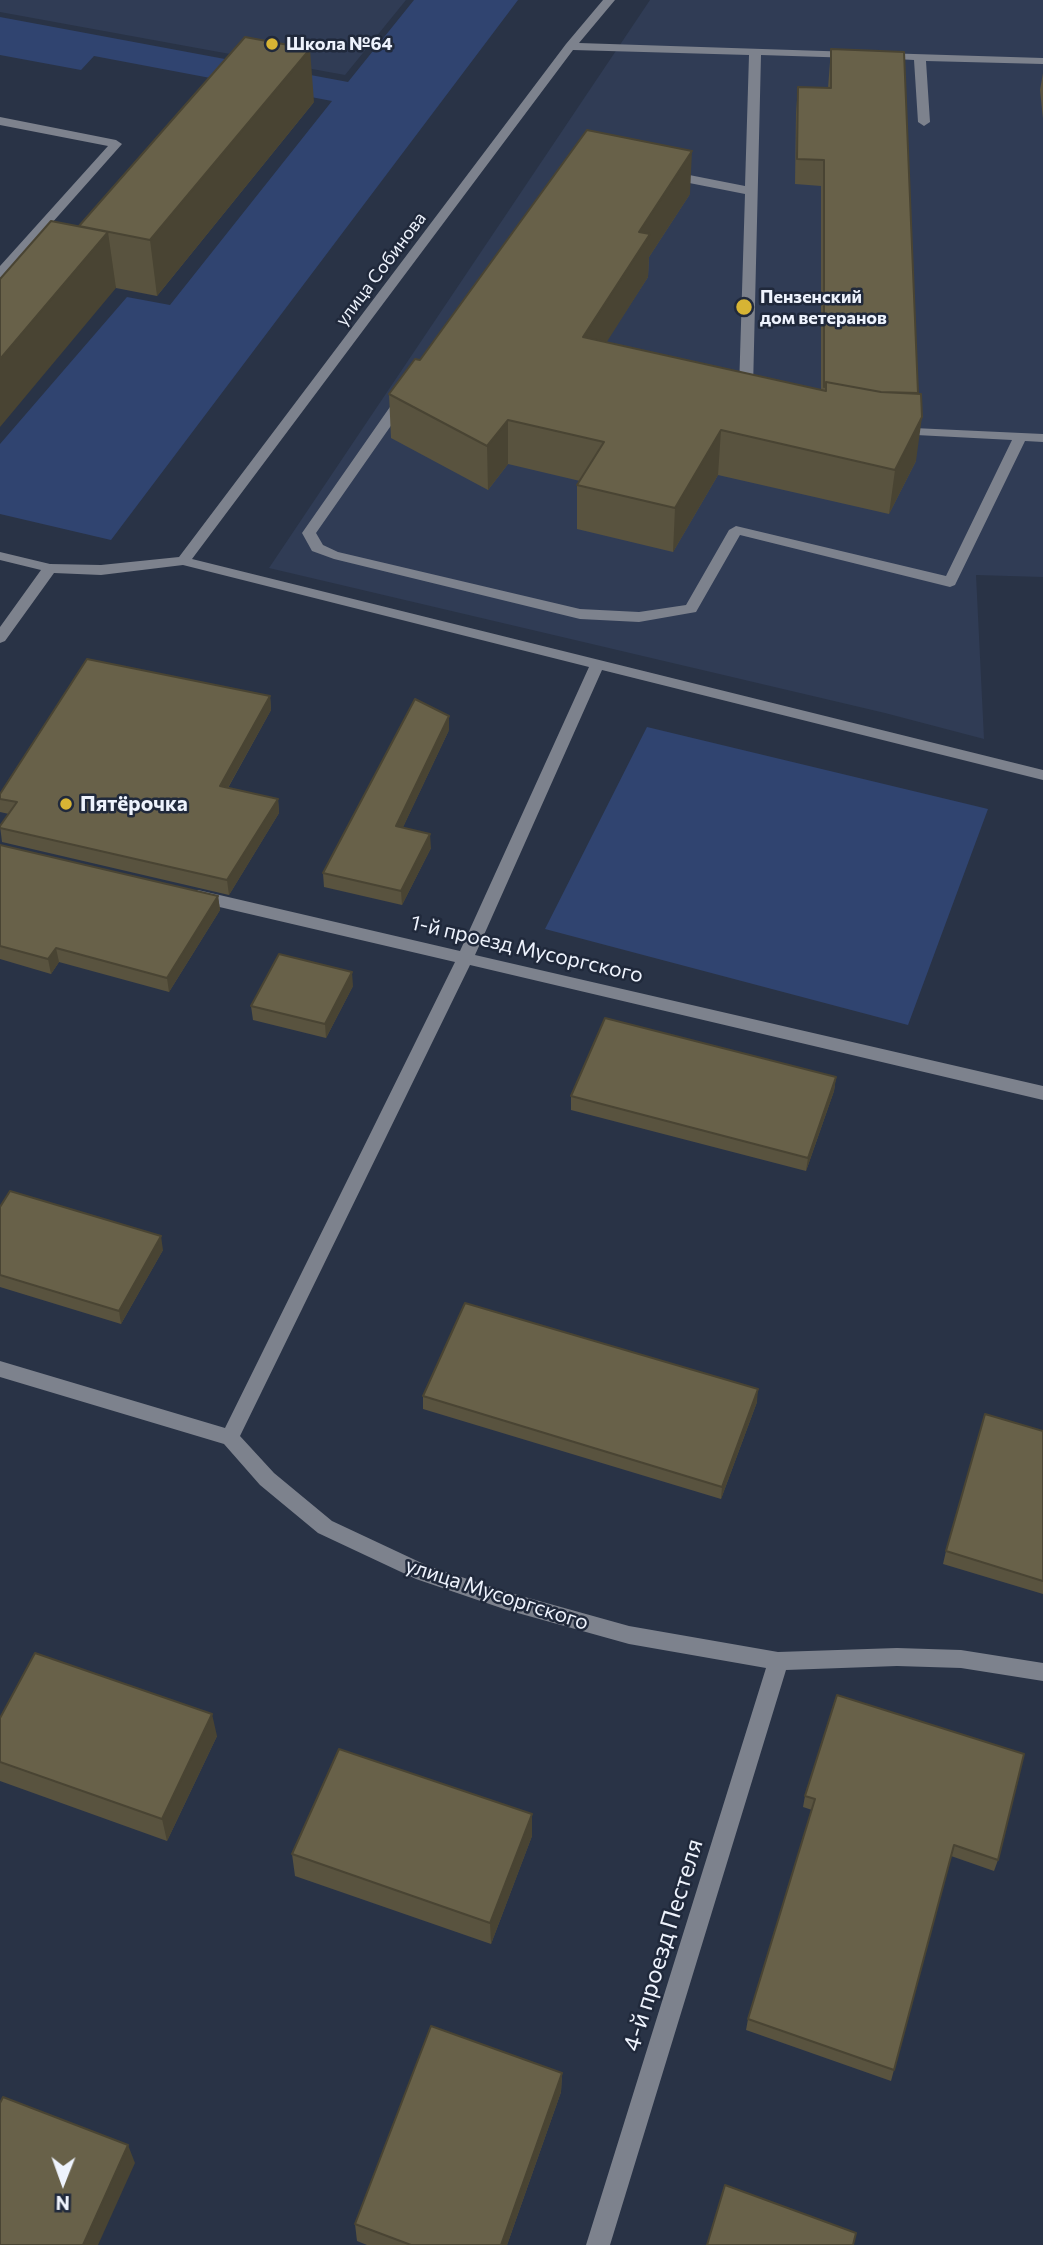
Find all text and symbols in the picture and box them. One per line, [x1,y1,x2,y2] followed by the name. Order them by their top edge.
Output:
[286,33,393,55] place label: Школа №64
[264,36,280,52] marker: Школа №64
[331,208,431,330] street label: улица Собинова
[760,286,887,328] place label: Пензенский дом ветеранов
[734,297,754,317] marker: Пензенский дом ветеранов
[80,791,188,817] place label: Пятёрочка
[58,796,74,812] marker: Пятёрочка
[408,910,646,988] street label: 1-й проезд Мусоргского
[402,1553,592,1635] street label: улица Мусоргского
[617,1835,709,2055] street label: 4-й проезд Пестеля
[28,2147,98,2217] north arrow
[55,2192,70,2215] text: N

